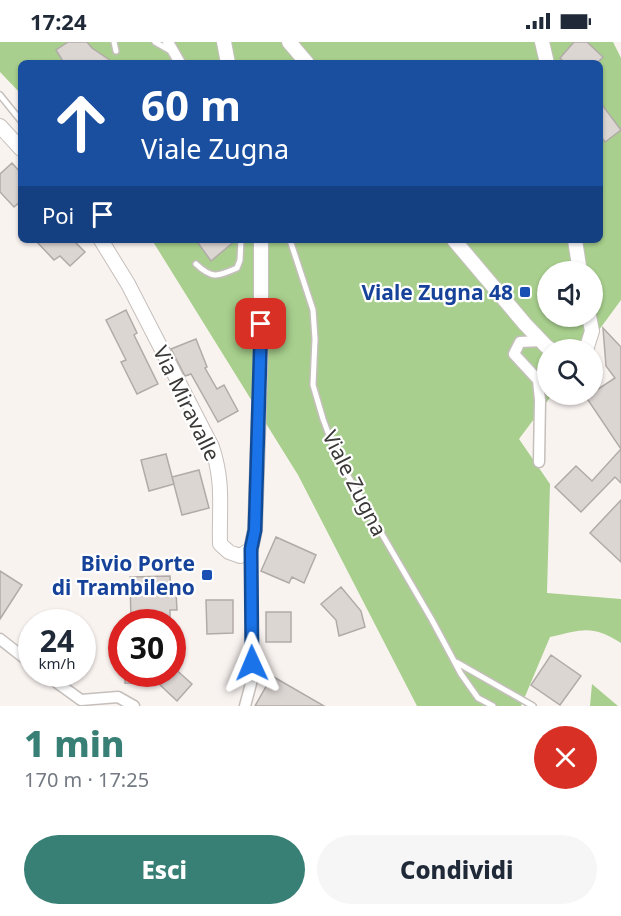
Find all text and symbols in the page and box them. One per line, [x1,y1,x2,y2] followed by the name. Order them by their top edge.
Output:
[30,6,87,36] text: 17:24
[141,76,241,133] text: 60 m
[42,84,120,162] icon: ahead
[141,130,289,167] text: Viale Zugna
[86,198,119,231] icon: arrive
[42,200,74,230] text: Poi
[537,261,603,405] map controls
[537,261,603,327] button: sound
[361,278,513,306] place label: Viale Zugna 48
[518,285,532,299] marker: Viale Zugna 48
[235,298,286,349] pin
[244,307,277,340] icon: arrive
[537,339,603,405] button: search
[147,341,227,465] street label: Via Miravalle
[316,425,394,541] street label: Viale Zugna
[52,549,195,601] place label: Bivio Porte di Trambileno
[200,568,214,582] marker: Bivio Porte di Trambileno
[108,609,186,687] speed limit sign: 30
[40,620,74,661] text: 24
[220,631,284,695] position arrow
[39,653,75,673] text: km/h
[24,719,125,768] text: 1 min
[534,726,597,789] button: close
[24,766,149,793] text: 170 m · 17:25
[24,835,305,904] button: Esci
[317,835,597,904] button: Condividi

